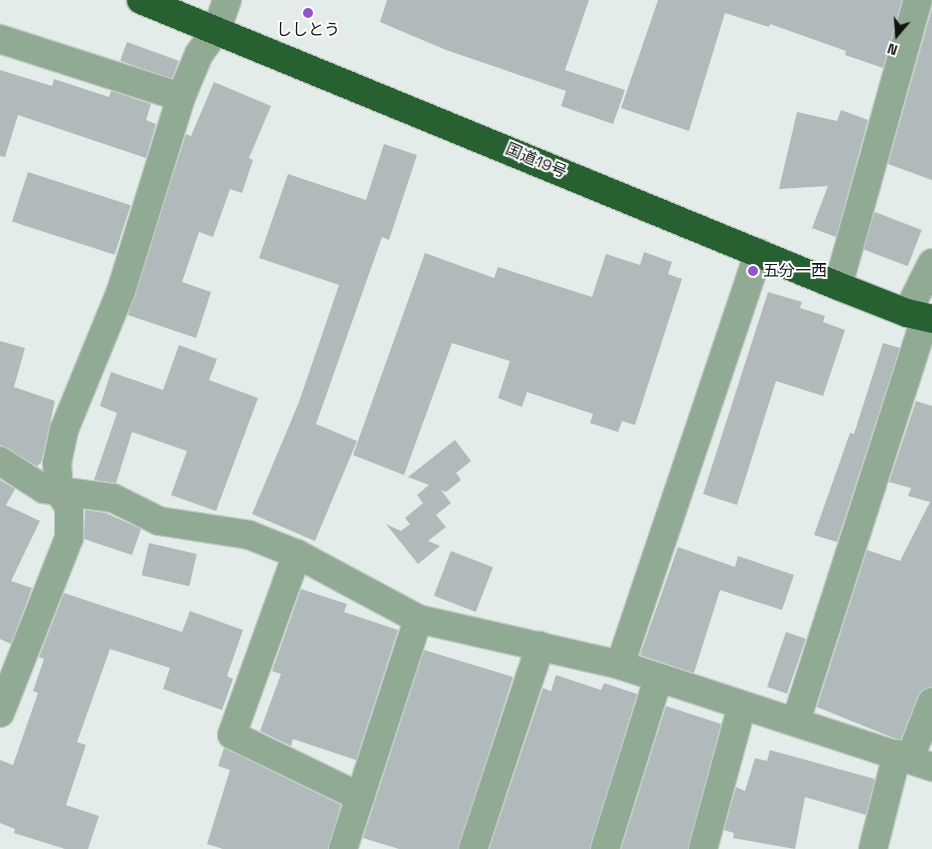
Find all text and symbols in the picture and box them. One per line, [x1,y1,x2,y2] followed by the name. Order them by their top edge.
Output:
[302,7,314,19] marker: ししとう
[872,10,922,60] north arrow
[276,20,340,40] place label: ししとう
[885,39,900,59] text: N
[503,140,569,182] street label: 国道19号
[763,261,827,281] place label: 五分一西
[747,265,759,277] marker: 五分一西

